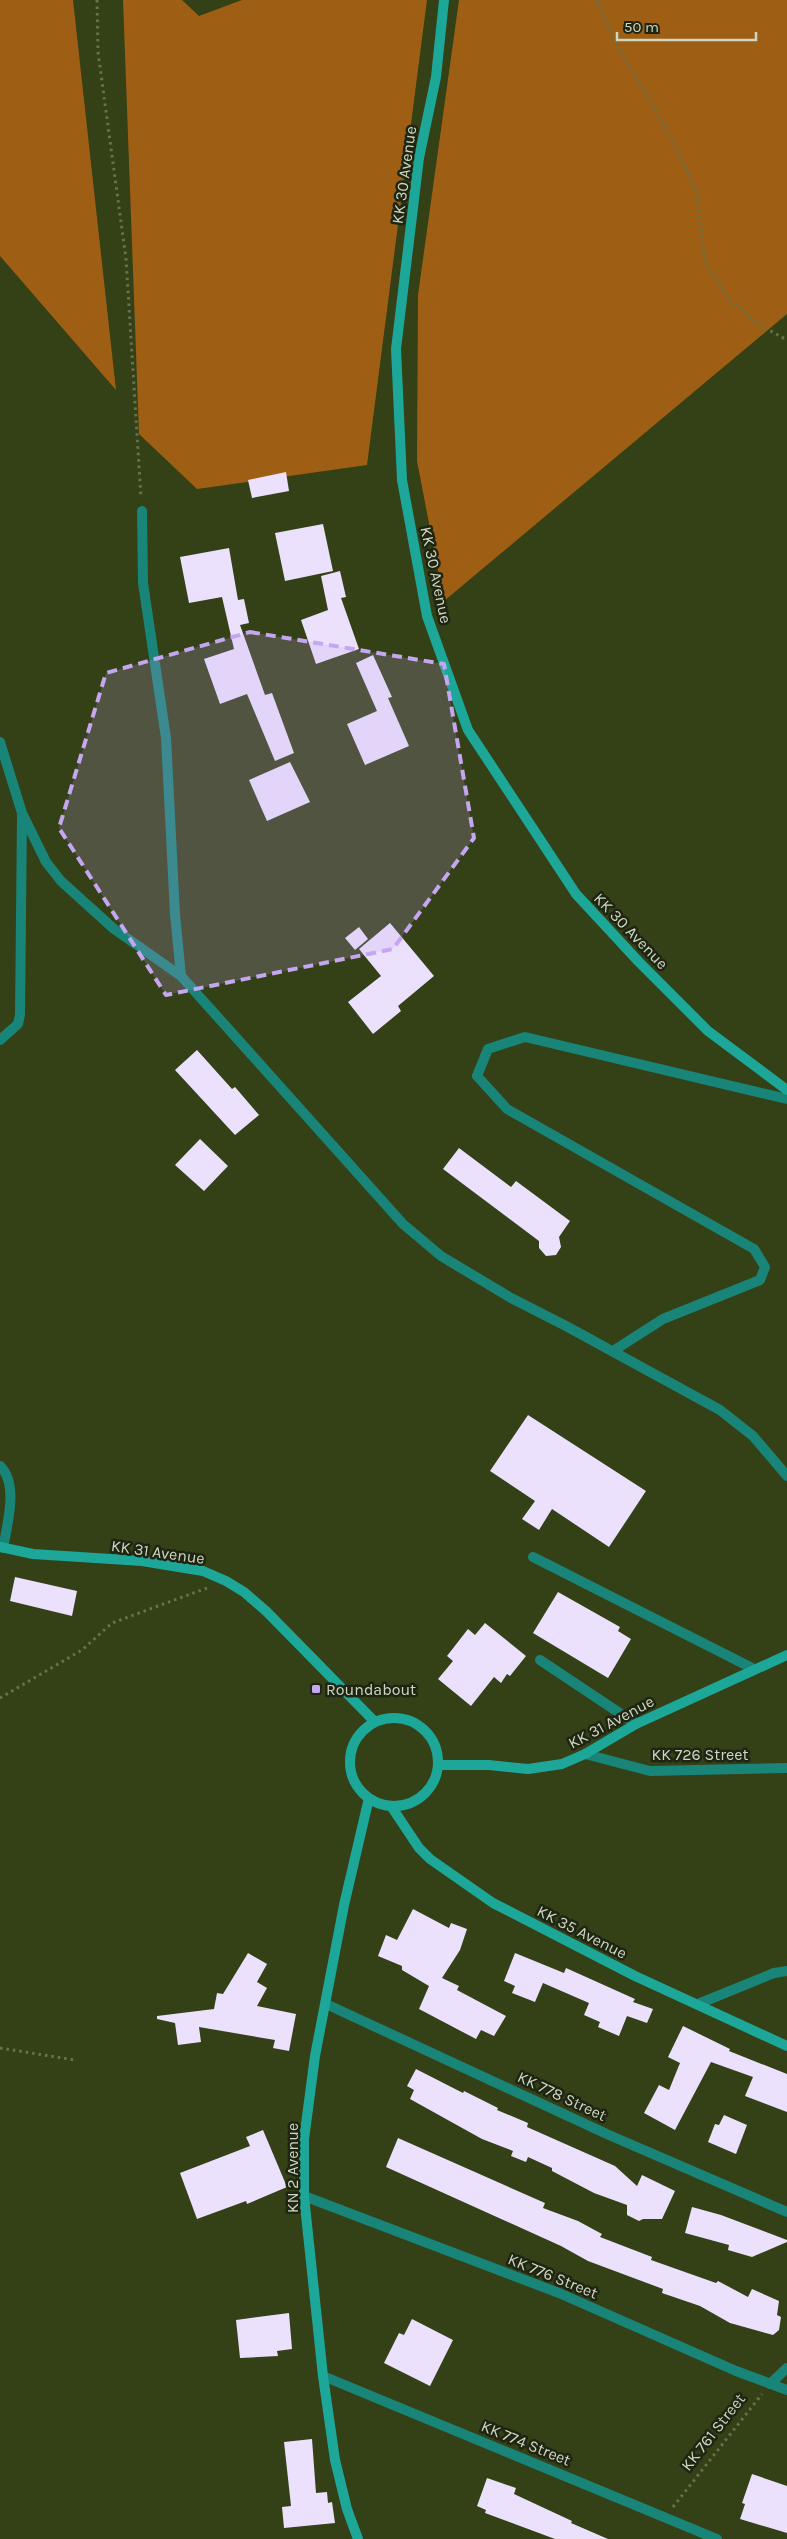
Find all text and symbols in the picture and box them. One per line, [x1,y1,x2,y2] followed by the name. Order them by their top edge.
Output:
[617,10,756,42] scale bar
[624,18,659,36] text: 50 m
[388,125,420,225] street label: KK 30 Avenue
[416,525,456,625] street label: KK 30 Avenue
[590,889,672,973] street label: KK 30 Avenue
[110,1536,206,1568] street label: KK 31 Avenue
[326,1680,416,1699] place label: Roundabout
[310,1683,322,1695] marker: Roundabout
[565,1691,657,1753] street label: KK 31 Avenue
[652,1745,748,1764] street label: KK 726 Street
[534,1901,630,1963] street label: KK 35 Avenue
[515,2067,609,2125] street label: KK 778 Street
[283,2123,302,2213] street label: KN 2 Avenue
[505,2249,601,2303] street label: KK 776 Street
[677,2390,749,2474] street label: KK 761 Street
[478,2416,574,2470] street label: KK 774 Street

